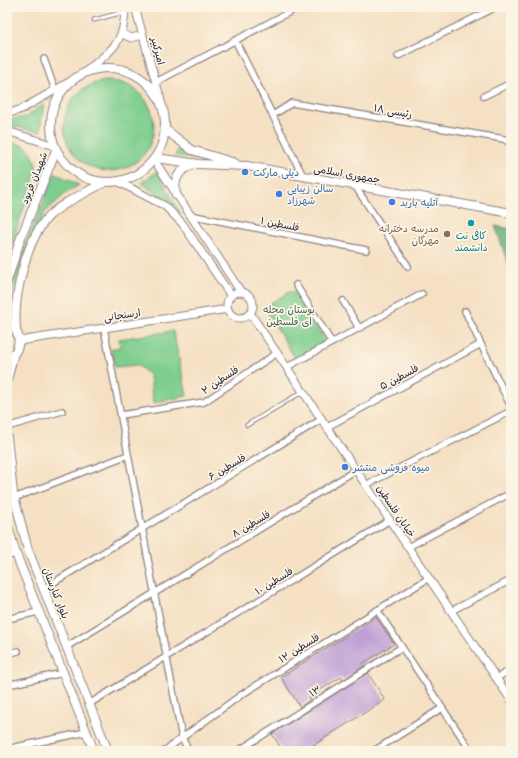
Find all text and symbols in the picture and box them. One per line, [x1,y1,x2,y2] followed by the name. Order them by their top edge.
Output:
[148,35,168,66] street label: امیرکبیر
[373,101,413,122] street label: رئیسی ۱۸
[18,150,50,206] street label: شهيدان فربود
[312,162,381,187] street label: جمهوری اسلامی
[253,166,299,180] place label: دیلی مارکت
[240,167,250,177] marker: دیلی مارکت
[287,182,333,207] place label: سالن زیبایی شهرزاد
[274,189,284,199] marker: سالن زیبایی شهرزاد
[400,196,438,209] place label: آتلیه باربد
[387,197,397,207] marker: آتلیه باربد
[260,214,300,234] street label: فلسطین ۱
[466,218,476,228] marker: کافی نت دانشمند
[379,222,439,247] place label: مدرسه دخترانه مهرگان
[442,229,452,239] marker: مدرسه دخترانه مهرگان
[454,229,488,254] place label: کافی نت دانشمند
[263,303,315,328] park label: بوستان محله ای فلسطین
[103,306,141,325] street label: ارسنجانی
[377,361,421,393] street label: فلسطین ۵
[199,363,241,397] street label: فلسطین ۲
[206,451,248,483] street label: فلسطین ۶
[352,461,430,475] place label: میوه فروشی منتشر
[340,462,350,472] marker: میوه فروشی منتشر
[374,482,418,540] street label: خیابان فلسطین
[229,507,273,541] street label: فلسطین ۸
[253,564,295,598] street label: فلسطین ۱۰
[40,566,72,621] street label: بلوار کنارستان
[276,630,322,666] street label: فلسطین ۱۲
[306,682,324,700] street label: ۱۳

